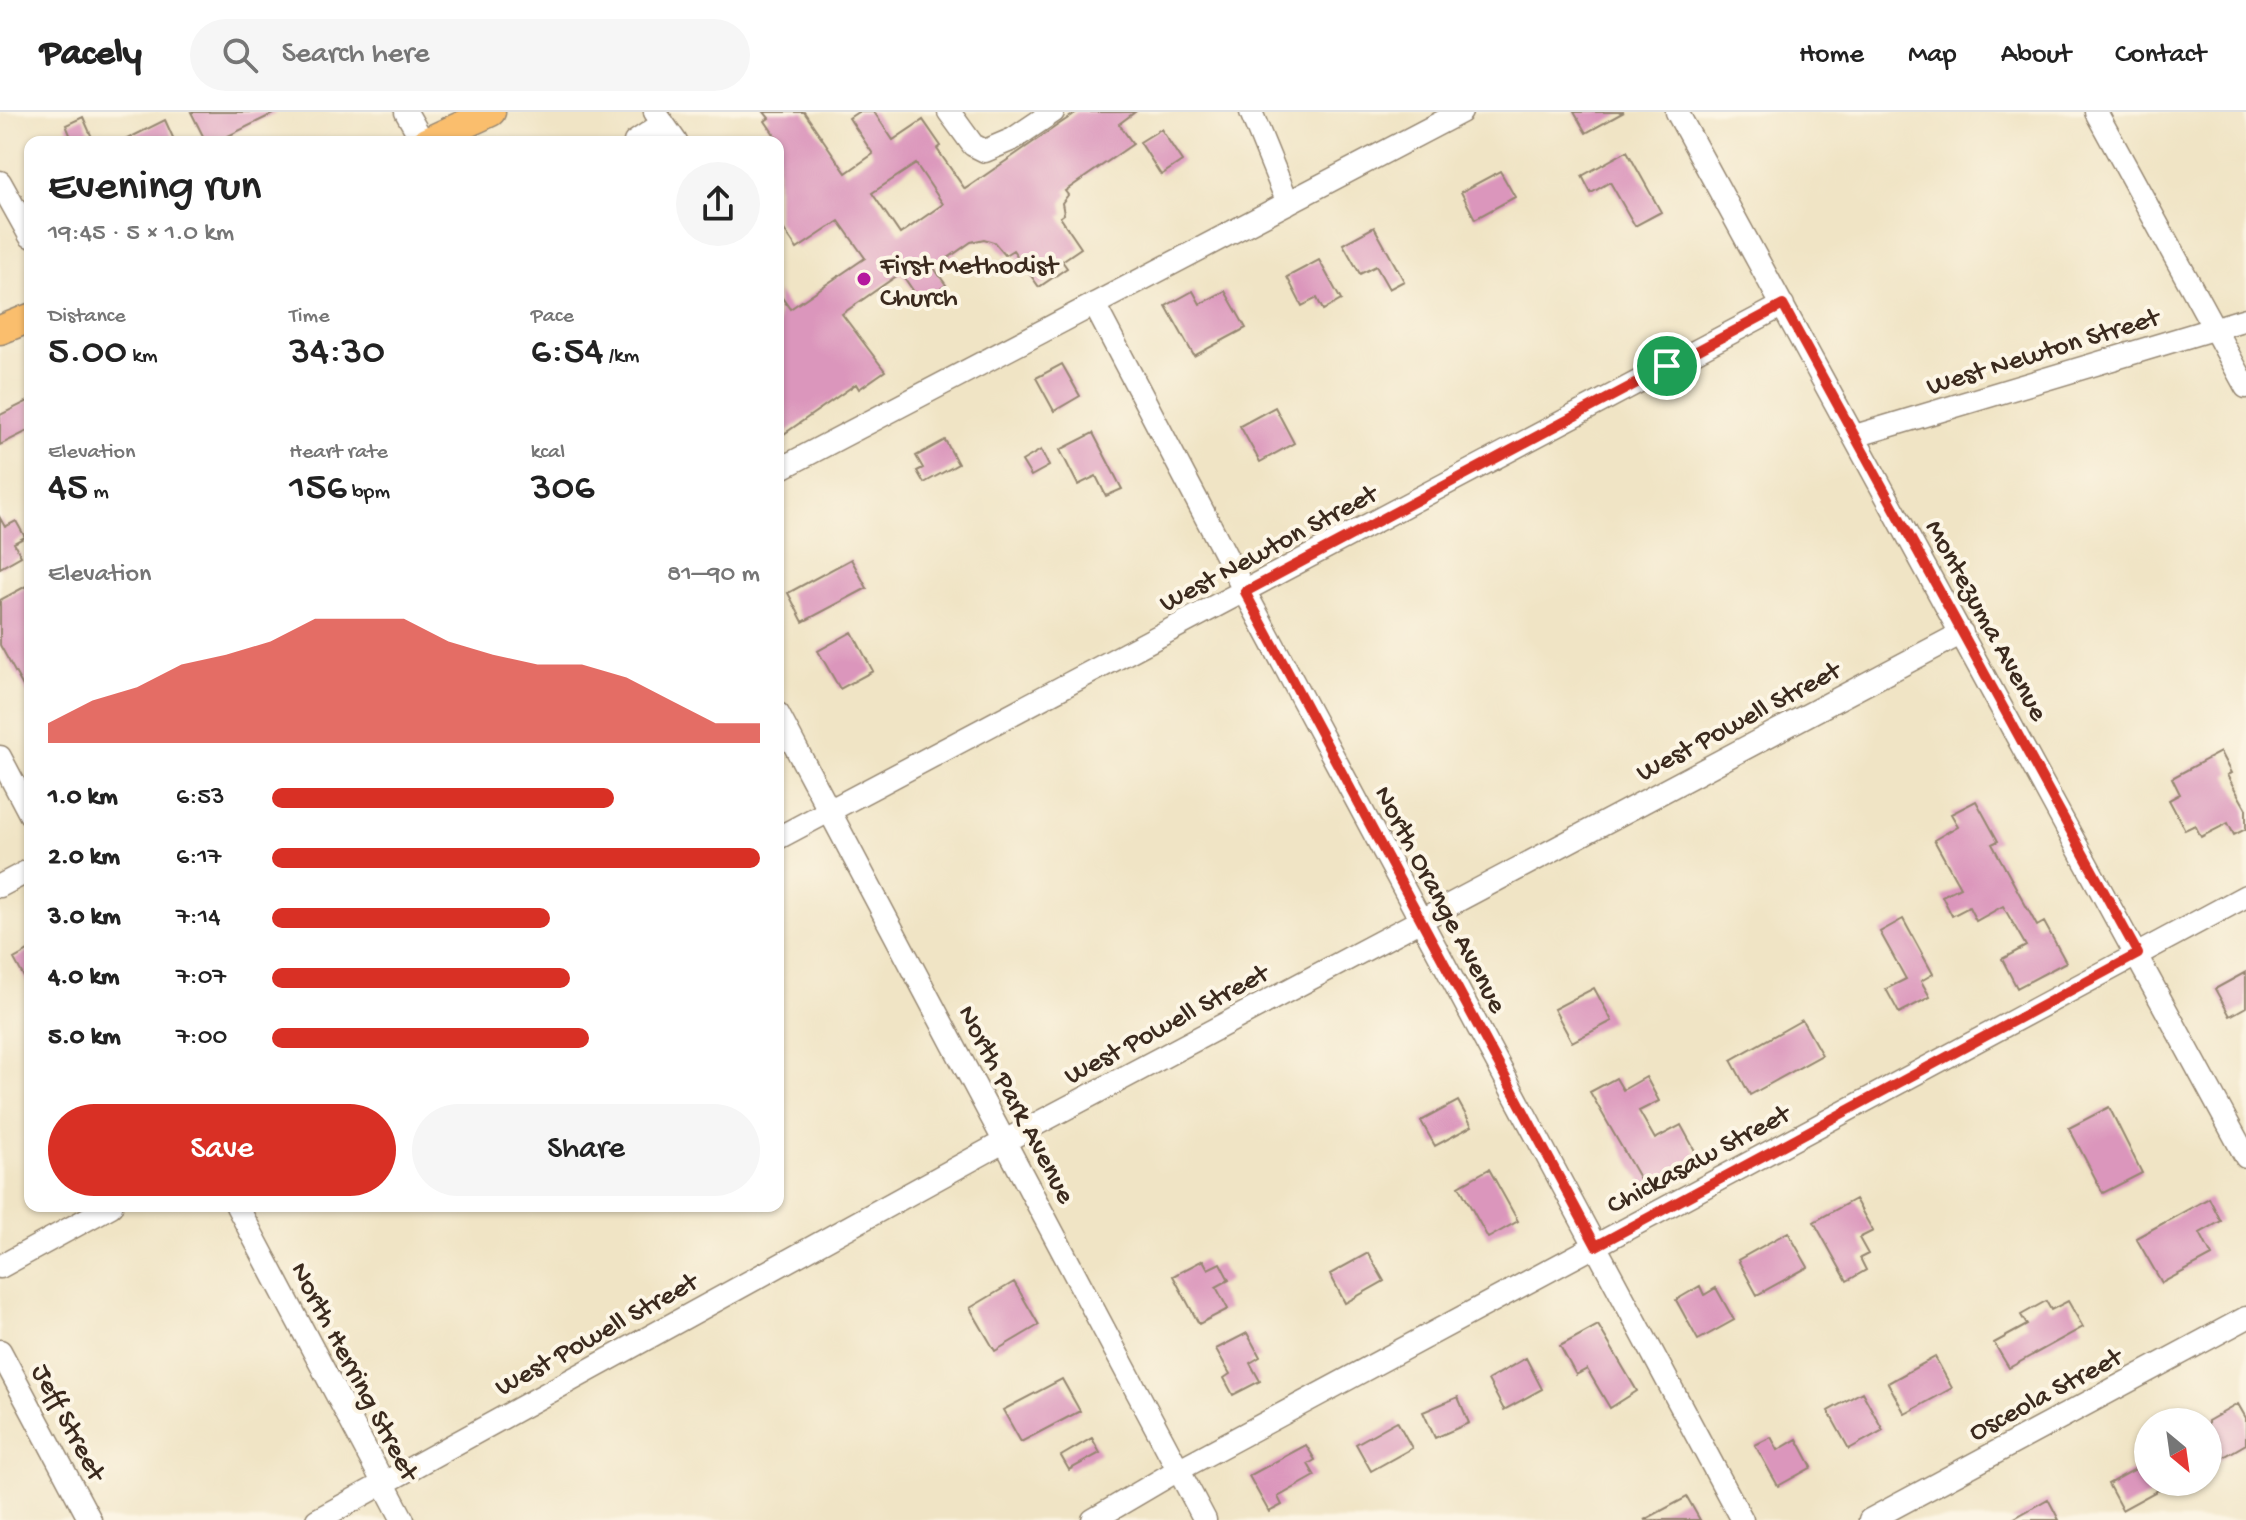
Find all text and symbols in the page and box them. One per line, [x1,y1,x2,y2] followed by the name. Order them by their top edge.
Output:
[190,19,750,91] search box
[40,33,142,77] text: Pacely
[218,33,262,77] icon: search
[282,38,429,73] text: Search here
[1799,39,1864,72] text: Home
[1908,39,1957,72] text: Map
[2001,39,2071,72] text: About
[2115,39,2206,72] text: Contact
[676,162,760,246] button: share
[48,163,261,215] text: Evening run
[48,219,234,250] text: 19:45 · 5 × 1.0 km
[879,251,1060,316] place label: First Methodist Church
[855,270,873,288] marker: First Methodist Church
[1923,301,2166,404] street label: West Newton Street
[48,304,126,330] text: Distance
[289,304,330,330] text: Time
[531,304,574,330] text: Pace
[48,330,127,377] text: 5.00
[289,330,385,377] text: 34:30
[531,330,603,377] text: 6:54
[1633,332,1701,400] pin
[127,344,158,370] text: km
[603,344,639,370] text: /km
[1645,344,1689,388] icon: arrive
[48,440,135,466] text: Elevation
[289,440,388,466] text: Heart rate
[531,440,565,466] text: kcal
[48,466,88,513] text: 45
[289,466,347,513] text: 156
[531,466,594,513] text: 306
[1155,477,1386,621] street label: West Newton Street
[88,480,109,506] text: m
[347,480,390,506] text: bpm
[1916,515,2054,728] street label: Montezuma Avenue
[48,560,151,591] text: Elevation
[667,560,760,591] text: 81–90 m
[1631,654,1849,791] street label: West Powell Street
[1365,781,1513,1020] street label: North Orange Avenue
[48,783,118,814] text: 1.0 km
[176,783,225,814] text: 6:53
[48,843,120,874] text: 2.0 km
[176,843,221,874] text: 6:17
[48,903,121,934] text: 3.0 km
[176,903,220,934] text: 7:14
[1059,957,1277,1094] street label: West Powell Street
[48,963,119,994] text: 4.0 km
[176,963,226,994] text: 7:07
[949,1000,1082,1210] street label: North Park Avenue
[48,1023,121,1054] text: 5.0 km
[176,1023,227,1054] text: 7:00
[1602,1098,1799,1223] street label: Chickasaw Street
[48,1104,396,1196] button: Save
[412,1104,760,1196] button: Share
[281,1257,426,1489] street label: North Herring Street
[490,1265,706,1405] street label: West Powell Street
[1964,1341,2131,1450] street label: Osceola Street
[22,1359,113,1490] street label: Jeff Street
[2134,1408,2222,1496] north arrow
[2134,1408,2222,1496] map controls

